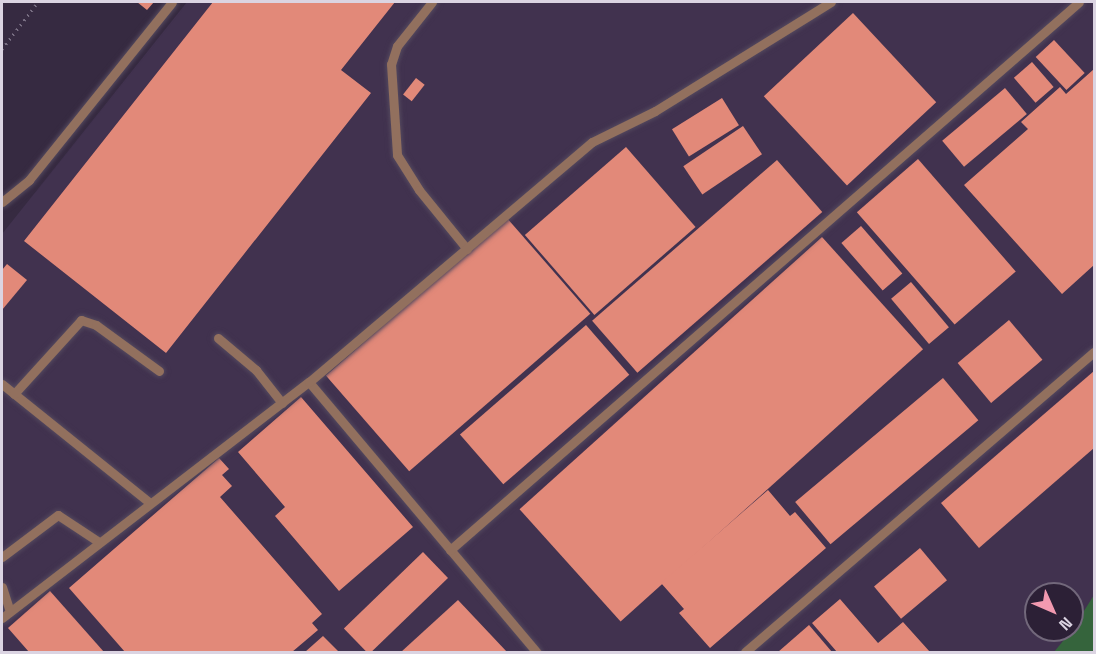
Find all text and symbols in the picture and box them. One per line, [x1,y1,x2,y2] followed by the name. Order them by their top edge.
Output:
[1024,582,1084,642] north arrow
[1054,612,1077,635] text: N

